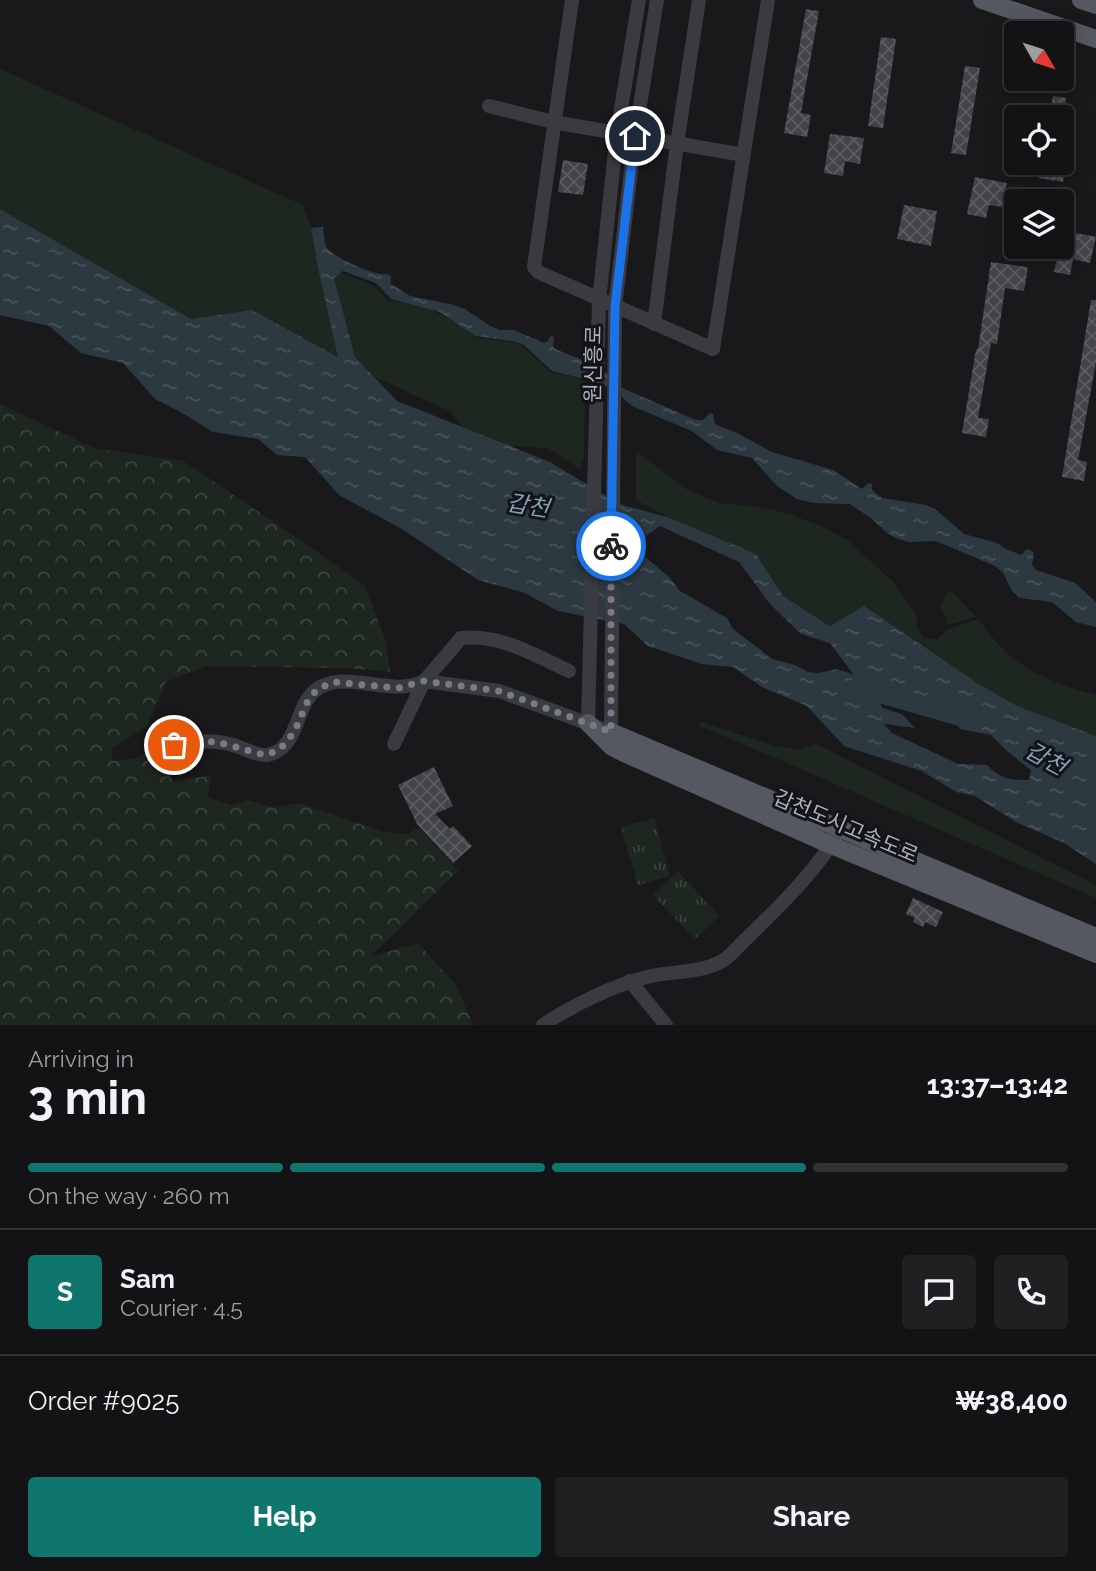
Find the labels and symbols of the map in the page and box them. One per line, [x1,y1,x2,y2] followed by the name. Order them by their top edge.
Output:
[1004,21,1074,91] north arrow
[605,106,665,166] pin
[580,325,606,403] street label: 원신흥로
[505,488,554,522] water label: 갑천
[576,511,646,581] courier
[144,715,204,775] pin
[1021,736,1074,781] water label: 갑천
[770,784,922,868] street label: 갑천도시고속도로

